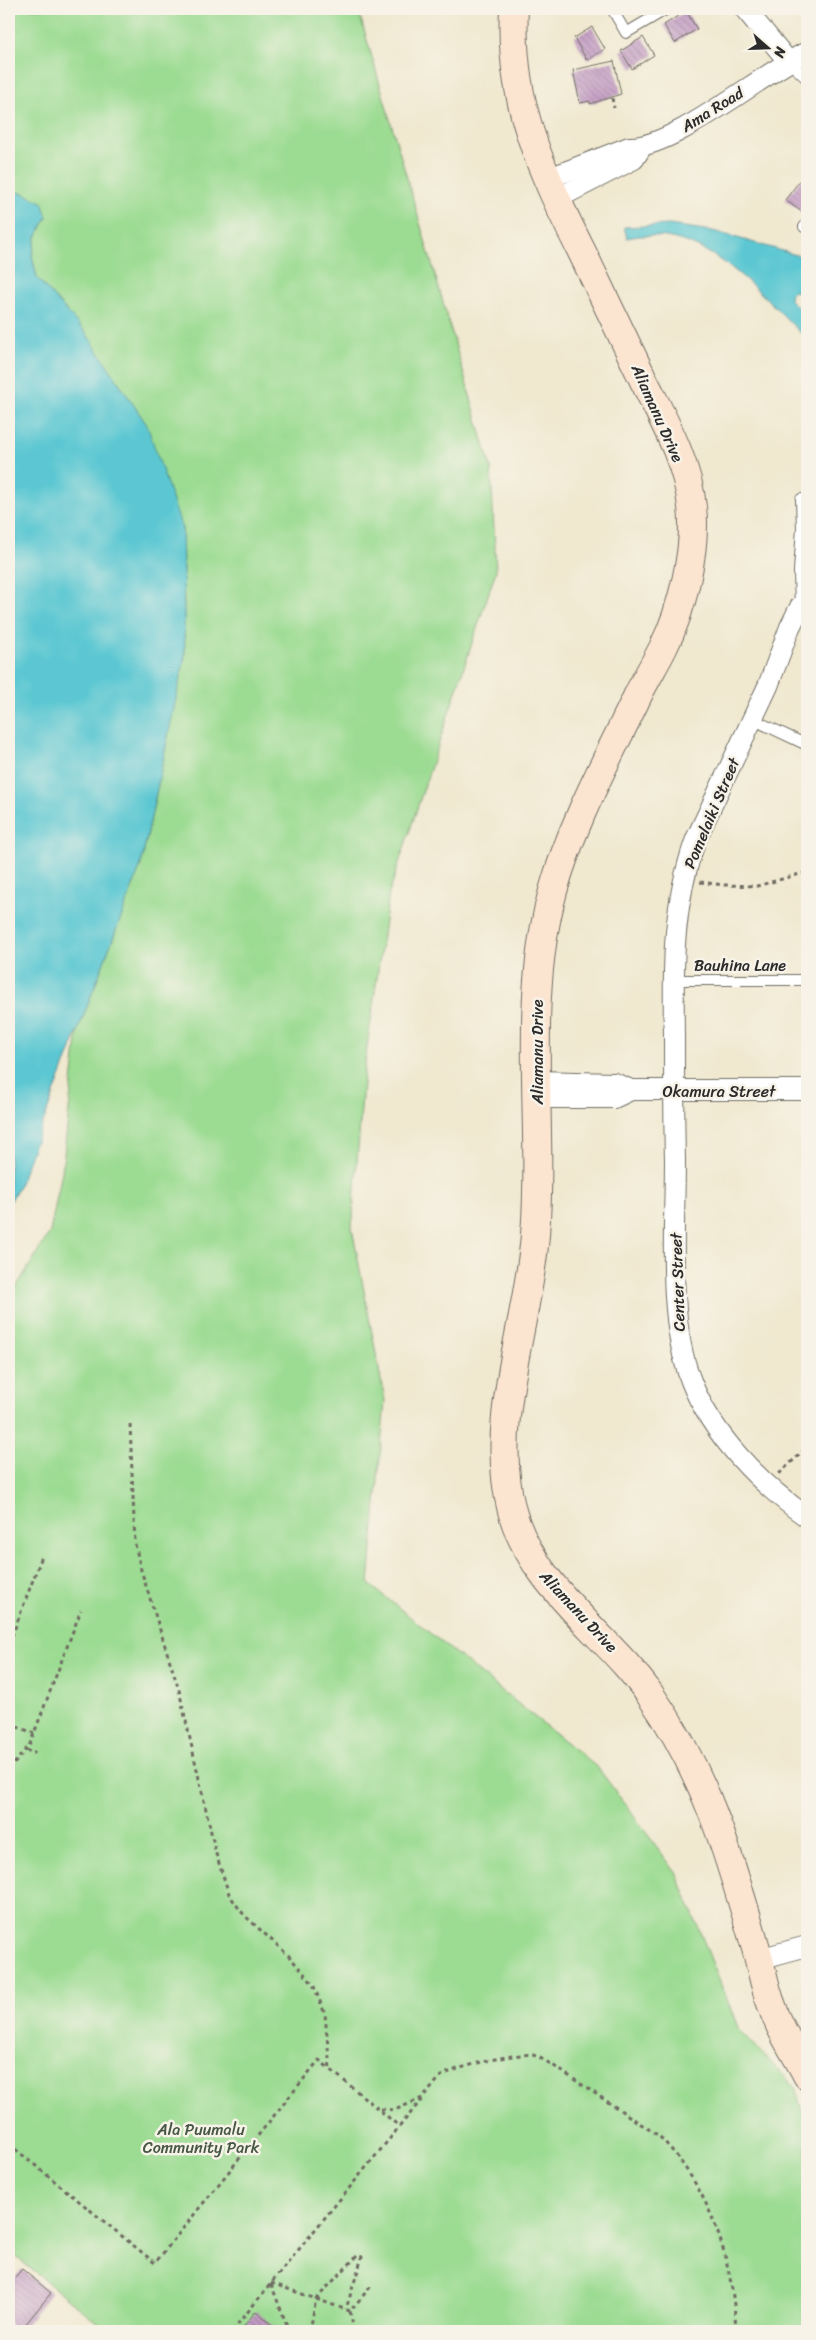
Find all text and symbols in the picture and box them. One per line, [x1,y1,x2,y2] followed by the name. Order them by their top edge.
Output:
[744,22,794,72] north arrow
[766,43,793,61] text: N
[674,78,751,141] street label: Ama Road
[623,358,692,467] street label: Aliamanu Drive
[675,753,748,873] street label: Pomelaiki Street
[694,951,786,980] street label: Bauhina Lane
[523,999,552,1105] street label: Aliamanu Drive
[662,1077,776,1106] street label: Okamura Street
[661,1232,694,1332] street label: Center Street
[532,1562,625,1660] street label: Aliamanu Drive
[143,2115,260,2162] park label: Ala Puumalu Community Park

